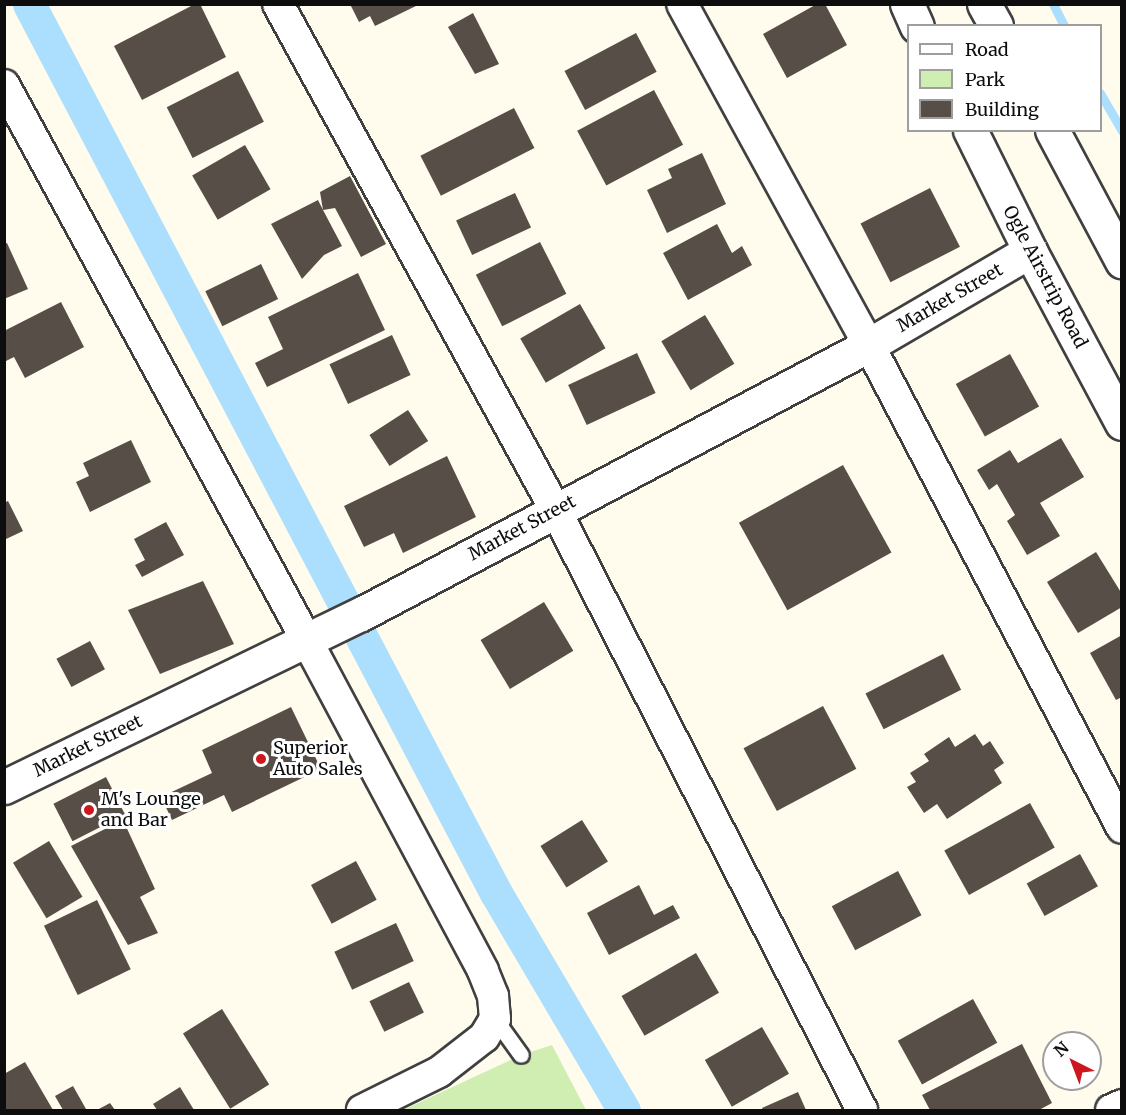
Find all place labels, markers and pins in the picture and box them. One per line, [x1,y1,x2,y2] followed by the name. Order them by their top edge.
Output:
[273,738,363,780] place label: Superior Auto Sales
[254,752,268,766] marker: Superior Auto Sales
[101,789,201,832] place label: M's Lounge and Bar
[82,803,96,817] marker: M's Lounge and Bar

